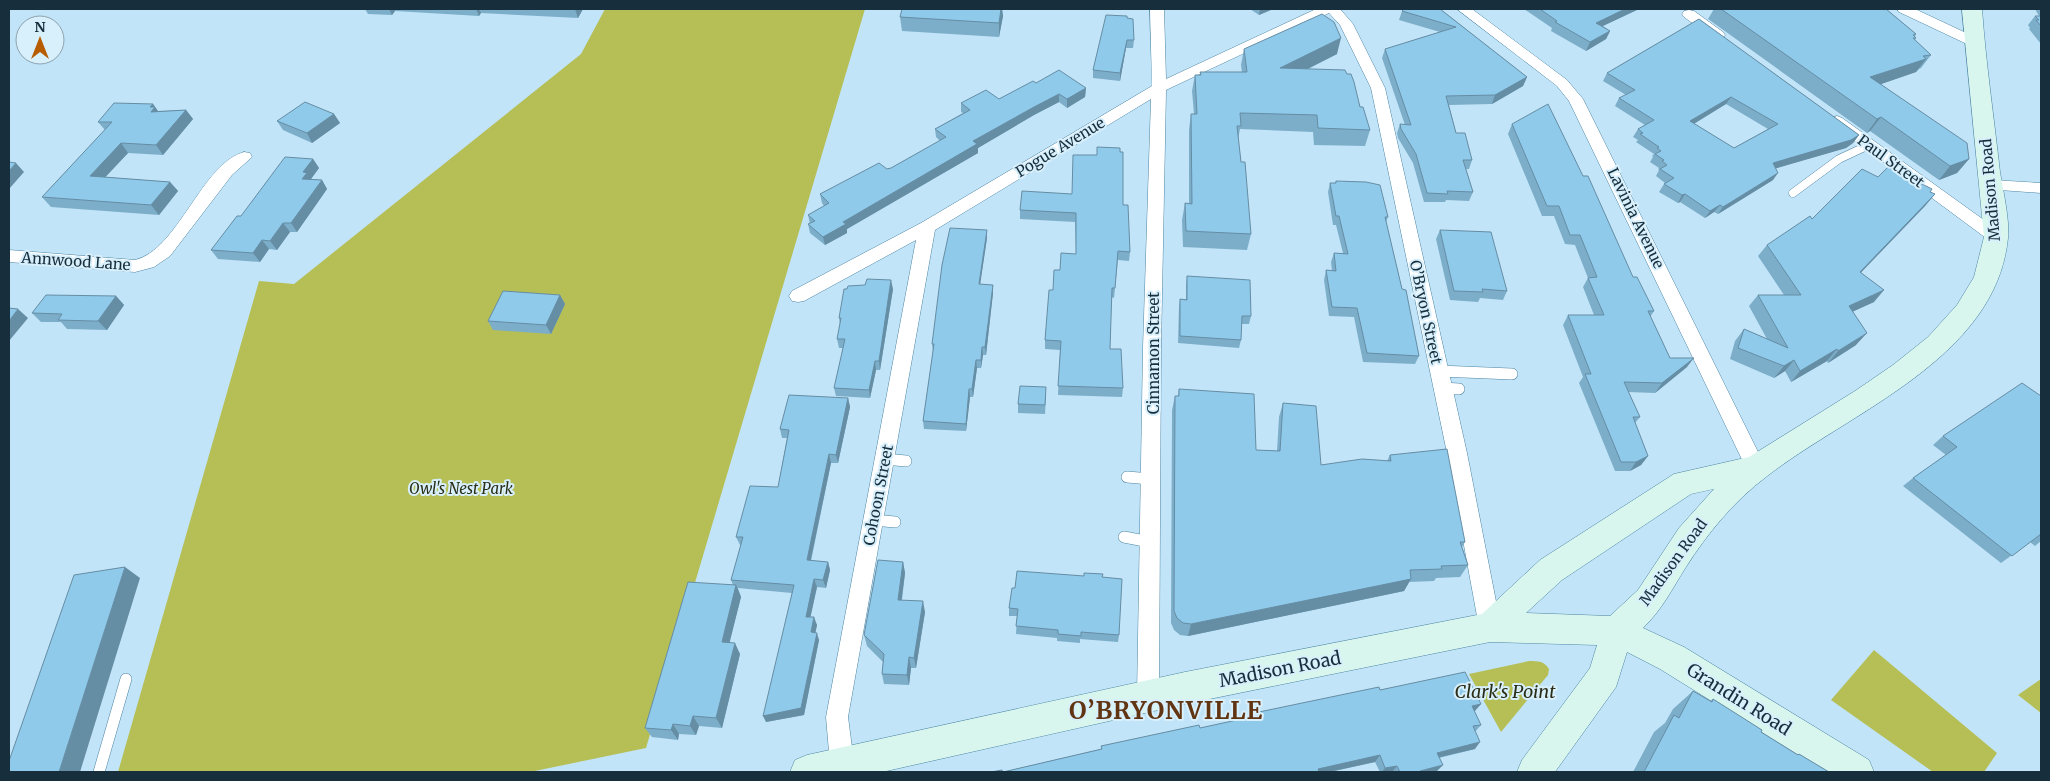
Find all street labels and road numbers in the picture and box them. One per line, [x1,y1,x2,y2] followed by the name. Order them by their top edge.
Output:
[1012,113,1108,181] street label: Pogue Avenue
[1854,130,1928,192] street label: Paul Street
[1976,138,2004,242] street label: Madison Road
[1603,164,1669,272] street label: Lavinia Avenue
[20,248,131,274] street label: Annwood Lane
[1406,258,1446,366] street label: O’Bryon Street
[1144,292,1163,414] street label: Cinnamon Street
[859,443,897,547] street label: Cohoon Street
[1635,515,1711,609] street label: Madison Road
[1217,646,1343,692] street label: Madison Road
[1683,658,1796,740] street label: Grandin Road

